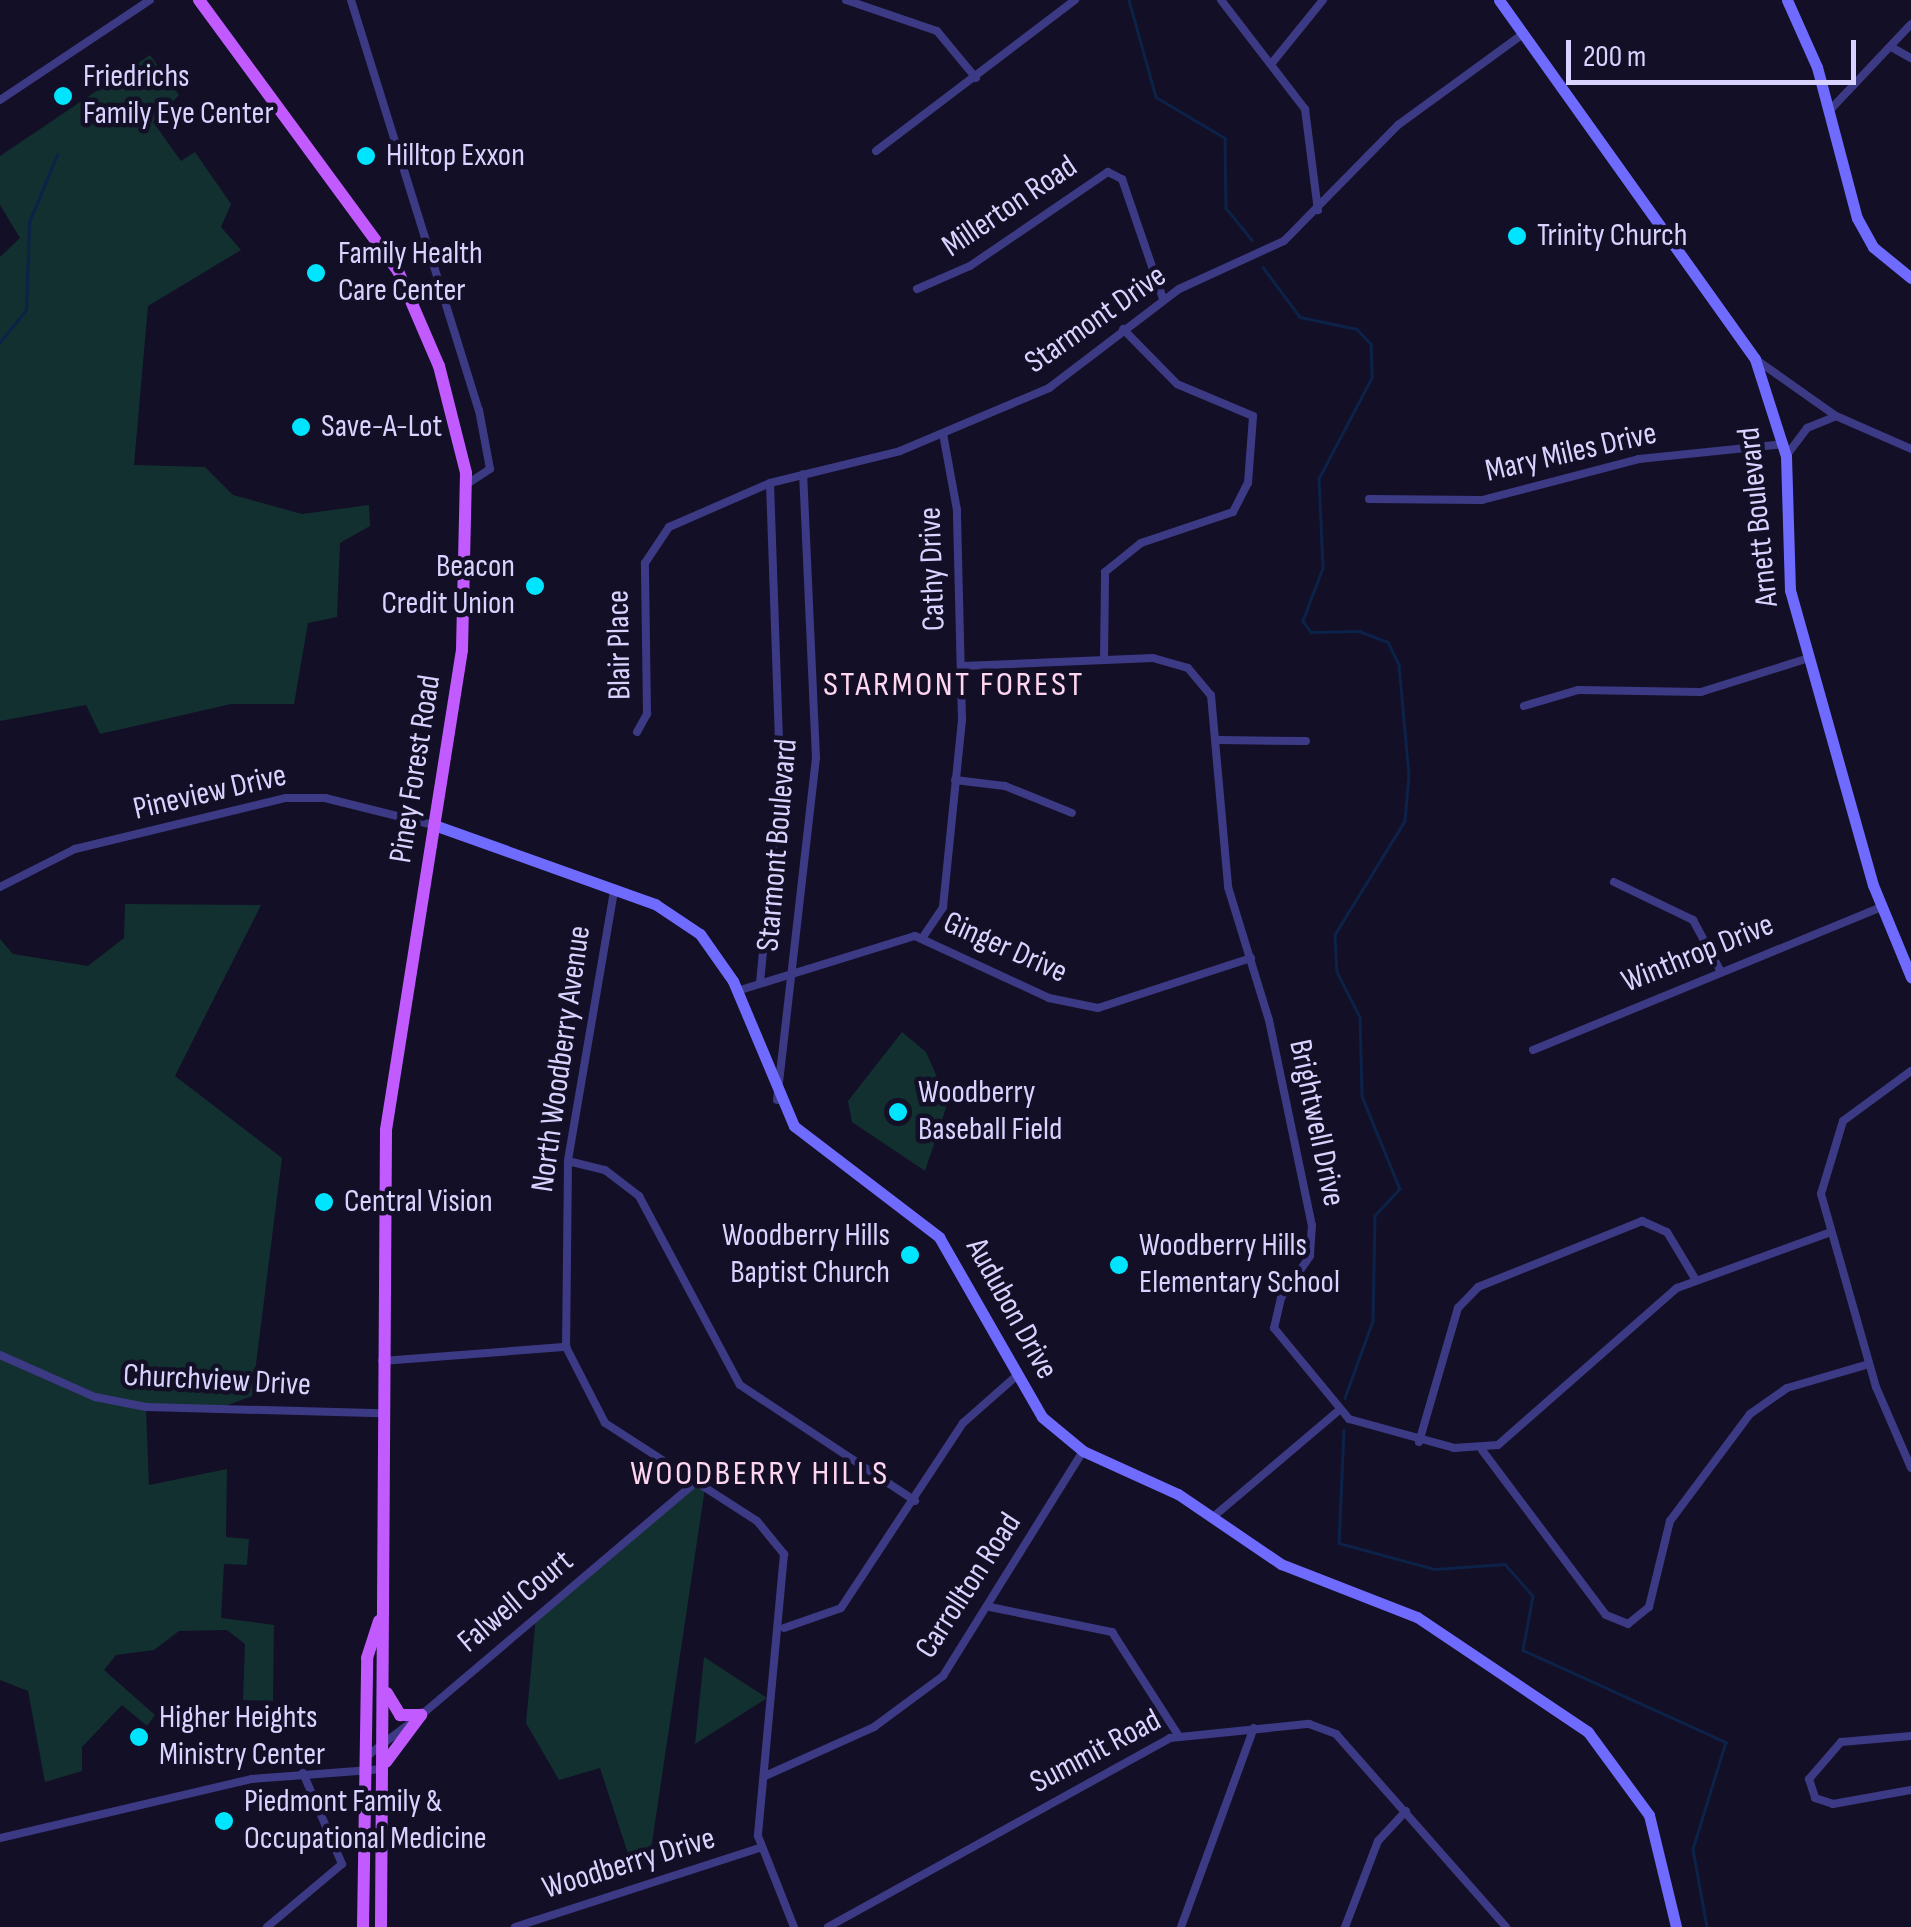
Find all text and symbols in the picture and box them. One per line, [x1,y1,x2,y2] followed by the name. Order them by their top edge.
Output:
[1571,20,1861,82] scale bar
[1583,39,1646,75] text: 200 m
[83,59,274,134] place label: Friedrichs Family Eye Center
[52,85,74,107] marker: Friedrichs Family Eye Center
[386,137,525,175] place label: Hilltop Exxon
[355,145,377,167] marker: Hilltop Exxon
[935,148,1085,266] street label: Millerton Road
[1537,217,1687,255] place label: Trinity Church
[1506,225,1528,247] marker: Trinity Church
[338,236,483,311] place label: Family Health Care Center
[1018,257,1174,383] street label: Starmont Drive
[303,260,329,286] marker: Family Health Care Center
[321,408,442,446] place label: Save-A-Lot
[1482,415,1660,491] street label: Mary Miles Drive
[290,416,312,438] marker: Save-A-Lot
[1730,425,1788,609] street label: Arnett Boulevard
[912,506,954,632] street label: Cathy Drive
[381,549,515,624] place label: Beacon Credit Union
[524,575,546,597] marker: Beacon Credit Union
[600,590,640,700] street label: Blair Place
[823,664,1085,706] district label: STARMONT FOREST
[382,672,450,866] street label: Piney Forest Road
[750,737,806,953] street label: Starmont Boulevard
[130,757,290,829] street label: Pineview Drive
[937,904,1073,992] street label: Ginger Drive
[1616,906,1780,1002] street label: Winthrop Drive
[524,923,600,1195] street label: North Woodberry Avenue
[1280,1036,1352,1210] street label: Brightwell Drive
[918,1075,1062,1150] place label: Woodberry Baseball Field
[887,1101,909,1123] marker: Woodberry Baseball Field
[344,1183,493,1221] place label: Central Vision
[313,1191,335,1213] marker: Central Vision
[722,1218,890,1293] place label: Woodberry Hills Baptist Church
[1139,1228,1340,1303] place label: Woodberry Hills Elementary School
[957,1232,1065,1386] street label: Audubon Drive
[899,1244,921,1266] marker: Woodberry Hills Baptist Church
[1108,1254,1130,1276] marker: Woodberry Hills Elementary School
[122,1357,312,1405] street label: Churchview Drive
[630,1453,890,1495] district label: WOODBERRY HILLS
[908,1506,1030,1666] street label: Carrollton Road
[451,1543,581,1661] street label: Falwell Court
[159,1700,325,1775] place label: Higher Heights Ministry Center
[1024,1702,1168,1802] street label: Summit Road
[128,1726,150,1748] marker: Higher Heights Ministry Center
[244,1784,487,1859] place label: Piedmont Family & Occupational Medicine
[213,1810,235,1832] marker: Piedmont Family & Occupational Medicine
[538,1820,720,1908] street label: Woodberry Drive

